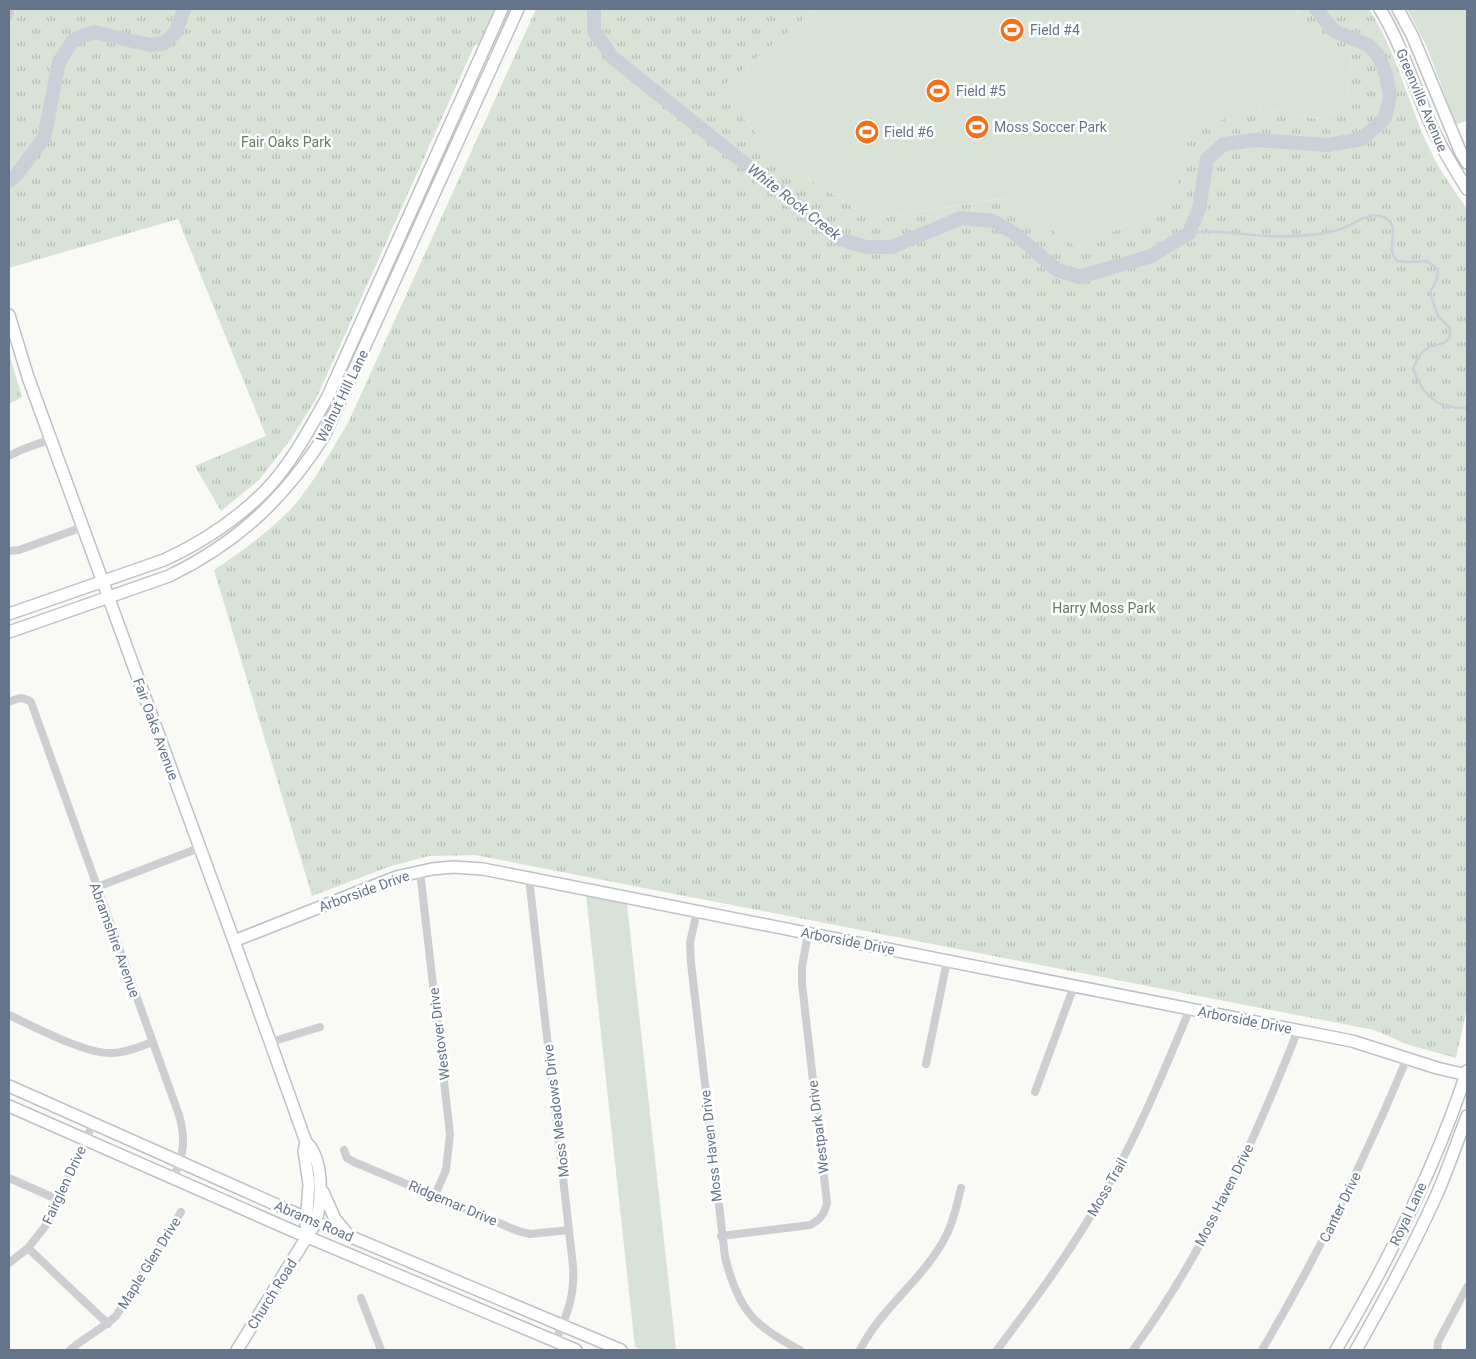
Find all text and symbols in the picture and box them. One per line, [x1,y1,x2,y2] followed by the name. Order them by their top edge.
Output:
[999,17,1025,43] sports icon: Field #4
[1030,22,1080,38] place label: Field #4
[1393,46,1451,154] street label: Greenville Avenue
[925,78,951,104] sports icon: Field #5
[956,83,1006,99] place label: Field #5
[964,114,990,140] sports icon: Moss Soccer Park
[854,119,880,145] sports icon: Field #6
[994,119,1108,135] place label: Moss Soccer Park
[884,124,934,140] place label: Field #6
[241,134,332,150] park label: Fair Oaks Park
[744,160,845,244] water label: White Rock Creek
[313,347,371,445] street label: Walnut Hill Lane
[1052,600,1157,616] park label: Harry Moss Park
[130,676,182,782] street label: Fair Oaks Avenue
[316,867,412,915] street label: Arborside Drive
[87,880,143,1000] street label: Abramshire Avenue
[800,924,896,958] street label: Arborside Drive
[425,987,453,1081] street label: Westover Drive
[1197,1003,1293,1037] street label: Arborside Drive
[540,1044,572,1178] street label: Moss Meadows Drive
[804,1080,832,1174] street label: Westpark Drive
[697,1089,725,1203] street label: Moss Haven Drive
[1191,1141,1257,1249] street label: Moss Haven Drive
[39,1143,89,1227] street label: Fairglen Drive
[1084,1155,1130,1219] street label: Moss Trail
[1316,1169,1364,1245] street label: Canter Drive
[406,1177,500,1229] street label: Ridgemar Drive
[1386,1180,1430,1248] street label: Royal Lane
[272,1197,356,1245] street label: Abrams Road
[114,1214,184,1312] street label: Maple Glen Drive
[244,1256,300,1332] street label: Church Road

